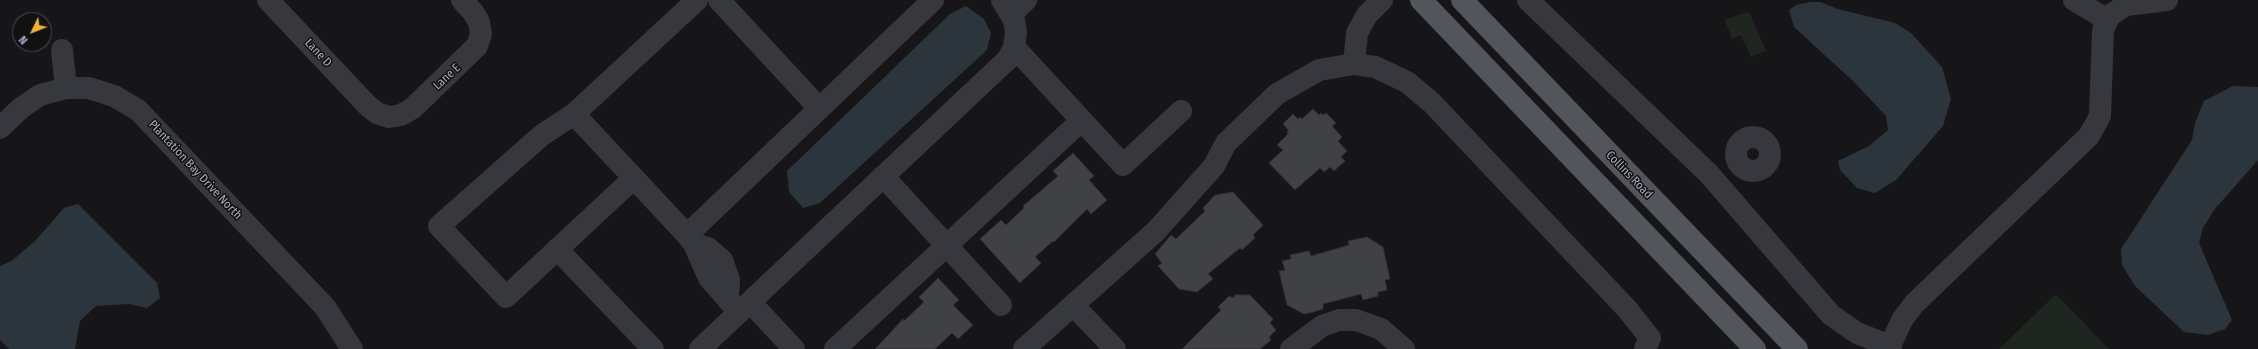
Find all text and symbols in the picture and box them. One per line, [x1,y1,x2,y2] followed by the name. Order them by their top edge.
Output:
[12,12,52,52] north arrow
[17,33,31,47] text: N
[301,36,335,70] street label: Lane D
[430,61,464,93] street label: Lane E
[145,117,245,223] street label: Plantation Bay Drive North
[1603,148,1655,202] street label: Collins Road

